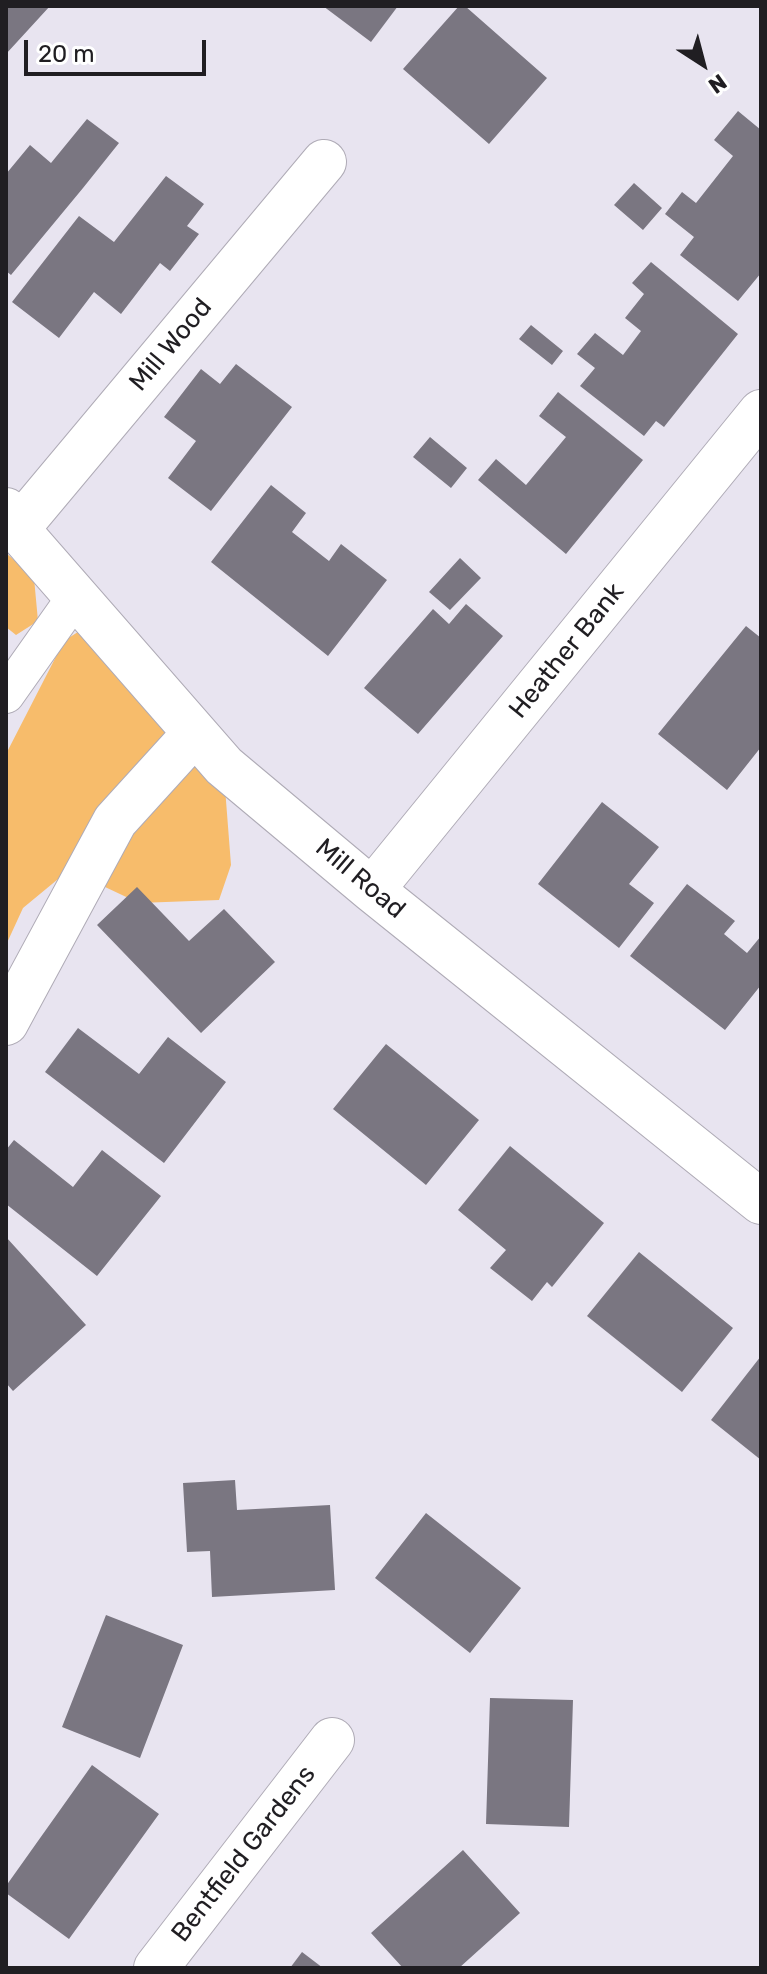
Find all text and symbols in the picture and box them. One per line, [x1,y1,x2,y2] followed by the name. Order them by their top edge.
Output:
[28,24,210,74] scale bar
[663,24,743,104] north arrow
[38,40,95,68] text: 20 m
[703,68,732,99] text: N
[123,292,219,398] street label: Mill Wood
[503,577,631,725] street label: Heather Bank
[309,832,411,926] street label: Mill Road
[165,1760,323,1948] street label: Bentfield Gardens

